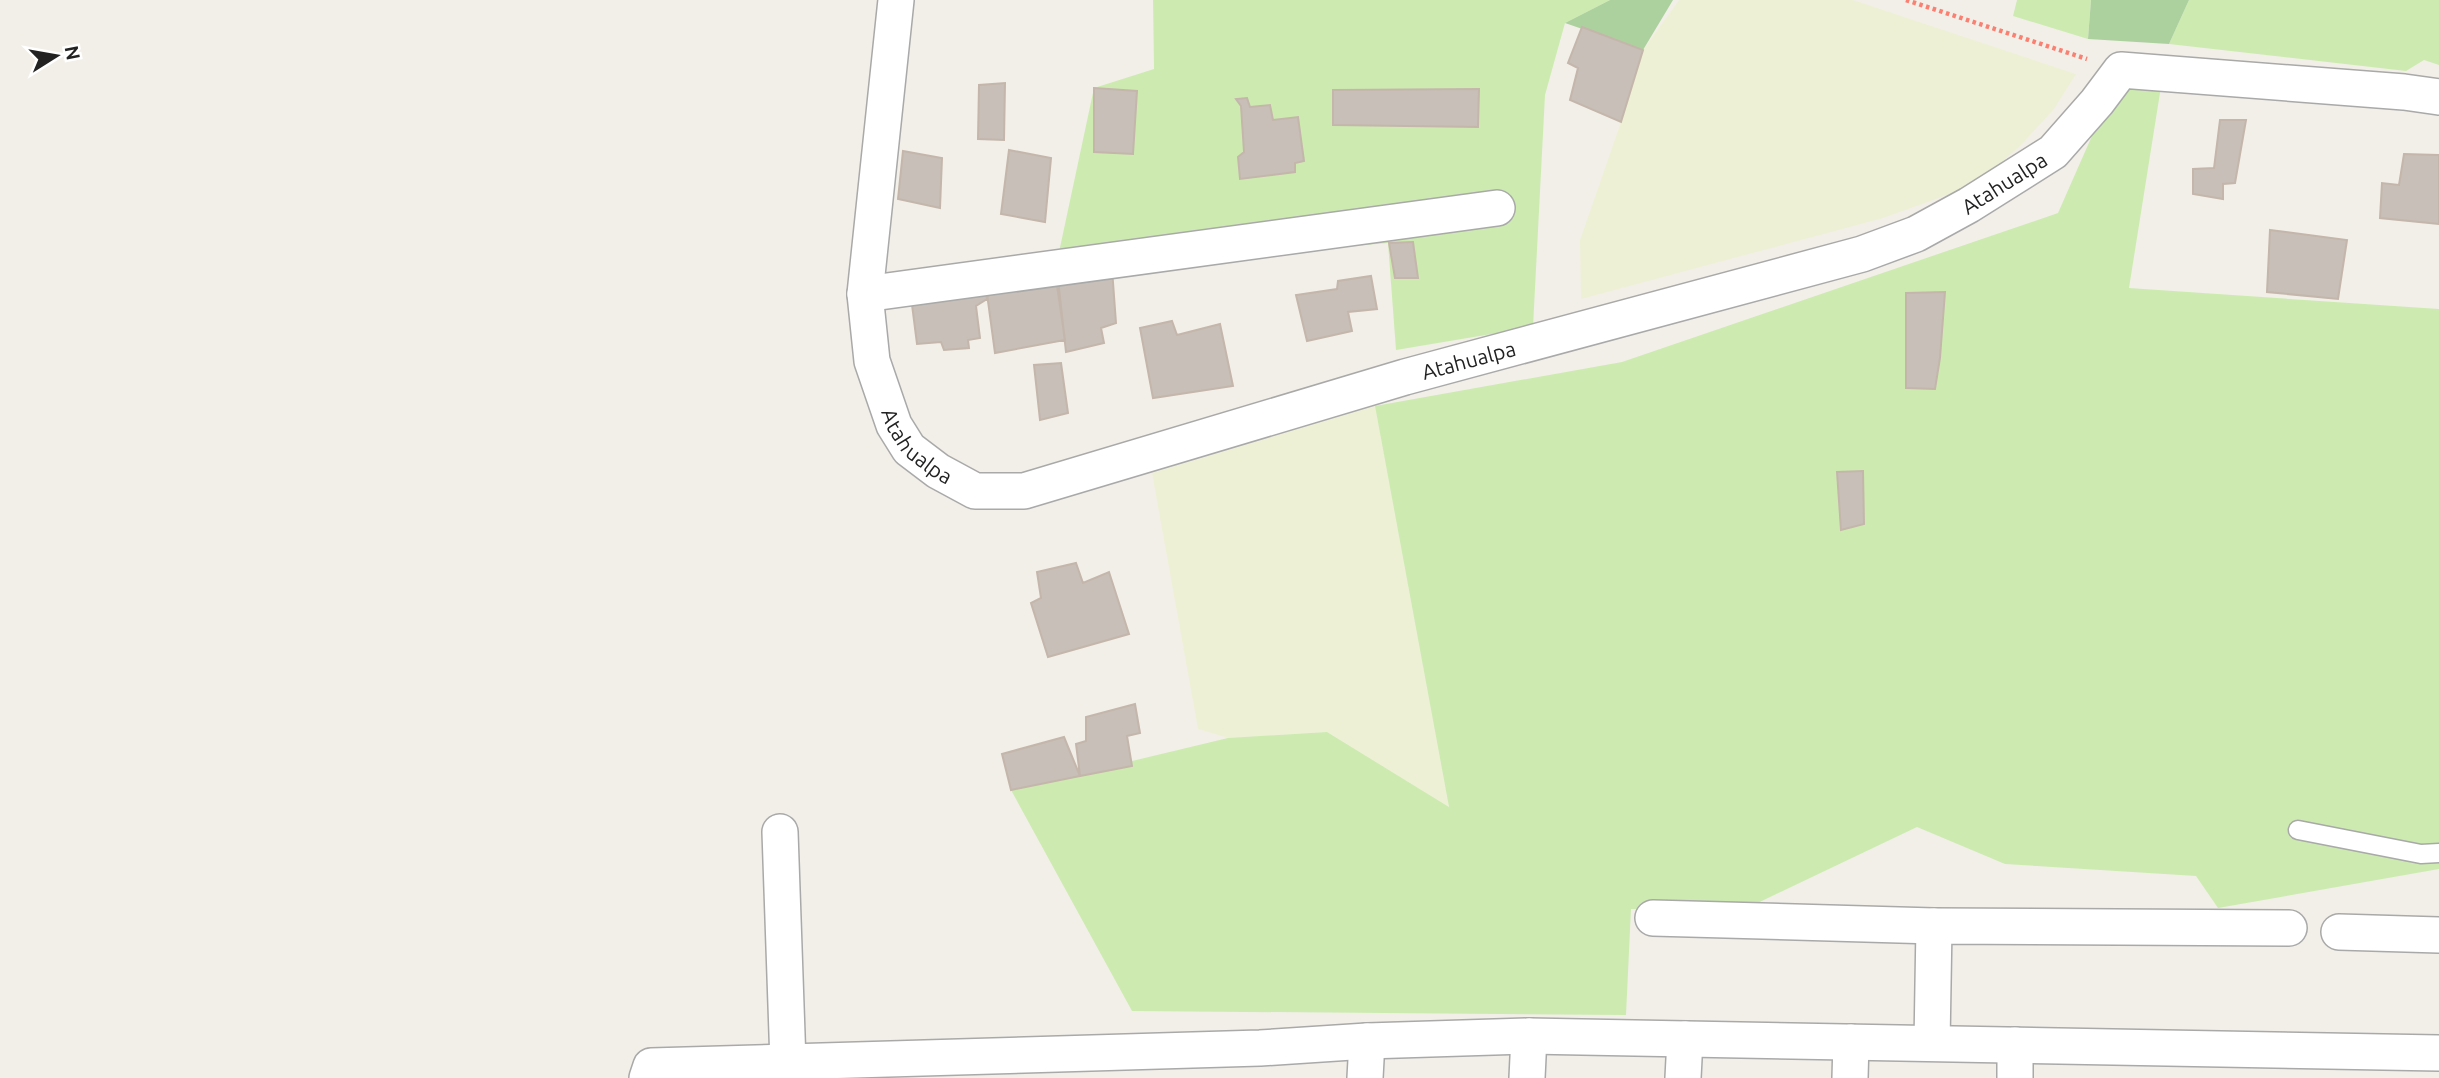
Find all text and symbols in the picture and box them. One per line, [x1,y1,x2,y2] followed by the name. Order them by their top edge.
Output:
[21,21,91,91] north arrow
[61,44,85,62] text: N
[1957,147,2051,219] street label: Atahualpa
[1419,336,1518,384] street label: Atahualpa
[877,405,957,489] street label: Atahualpa

